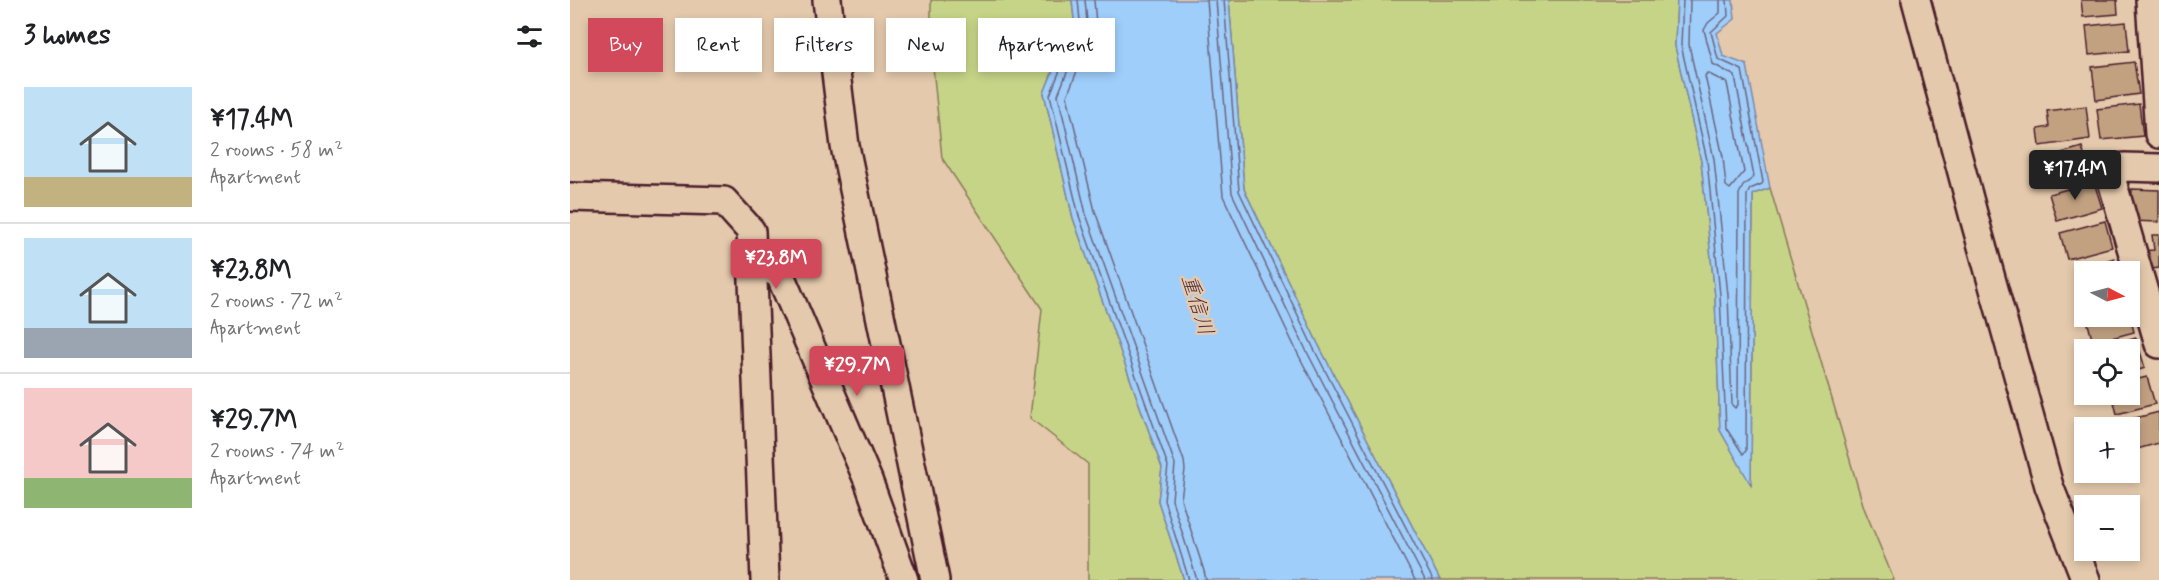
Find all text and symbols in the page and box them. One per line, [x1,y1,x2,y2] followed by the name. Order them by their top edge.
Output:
[588,18,663,72] chip: Buy
[675,18,762,72] chip: Rent
[774,18,874,72] chip: Filters
[886,18,966,72] chip: New
[978,18,1115,72] chip: Apartment
[24,19,111,53] text: 3 homes
[513,20,546,53] icon: filters
[210,103,293,137] text: ¥17.4M
[72,111,144,183] icon: home
[210,137,343,164] text: 2 rooms · 58 m²
[2026,150,2124,201] pin: ¥17.4M
[2043,156,2107,183] text: ¥17.4M
[210,164,301,191] text: Apartment
[727,239,825,290] pin: ¥23.8M
[745,245,807,272] text: ¥23.8M
[210,254,292,288] text: ¥23.8M
[2074,261,2140,327] north arrow
[2074,261,2140,561] map controls
[72,262,144,334] icon: home
[1174,271,1220,339] water label: 重信川
[210,288,343,315] text: 2 rooms · 72 m²
[210,315,301,342] text: Apartment
[2074,339,2140,405] button: locate
[808,346,906,397] pin: ¥29.7M
[823,352,891,379] text: ¥29.7M
[210,404,297,438] text: ¥29.7M
[72,412,144,484] icon: home
[2074,417,2140,483] button: +
[210,438,344,465] text: 2 rooms · 74 m²
[210,465,301,492] text: Apartment
[2074,495,2140,561] button: −

